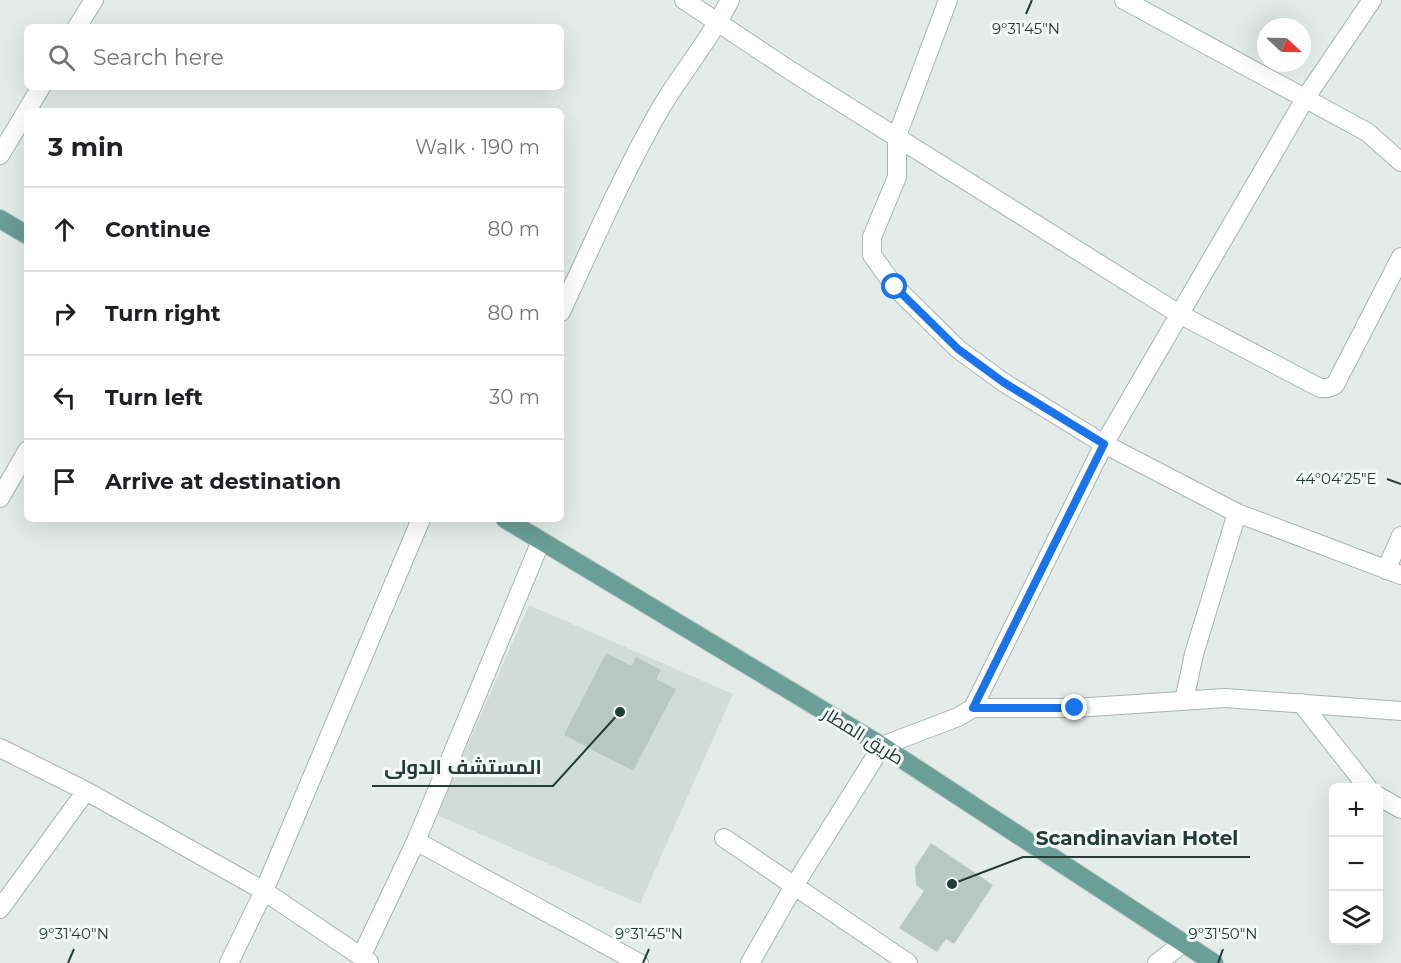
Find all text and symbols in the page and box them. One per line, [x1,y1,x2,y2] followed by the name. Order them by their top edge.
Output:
[1257,18,1311,72] north arrow
[992,19,1060,38] text: 9°31'45"N
[24,24,564,90] search box
[45,41,78,74] icon: search
[93,44,224,71] text: Search here
[48,131,124,163] text: 3 min
[415,135,540,159] text: Walk · 190 m
[48,213,81,246] icon: ahead
[105,216,211,243] text: Continue
[488,217,540,241] text: 80 m
[881,273,907,299] route start
[48,297,81,330] icon: right
[105,300,220,327] text: Turn right
[488,301,540,325] text: 80 m
[48,381,81,414] icon: left
[105,384,203,411] text: Turn left
[489,385,540,409] text: 30 m
[48,465,81,498] icon: arrive
[105,468,341,495] text: Arrive at destination
[1295,469,1377,488] text: 44°04'25"E
[1061,694,1087,720] route end
[817,702,908,770] street label: طريق المطار
[372,748,553,786] callout: المستشف الدولى
[384,755,542,779] text: المستشف الدولى
[1329,783,1383,945] map controls
[1329,783,1383,837] button: +
[1023,819,1250,857] callout: Scandinavian Hotel
[1036,826,1238,850] text: Scandinavian Hotel
[1329,837,1383,891] button: −
[1329,891,1383,945] button: layers
[39,924,109,943] text: 9°31'40"N
[615,924,683,943] text: 9°31'45"N
[1188,924,1258,943] text: 9°31'50"N

